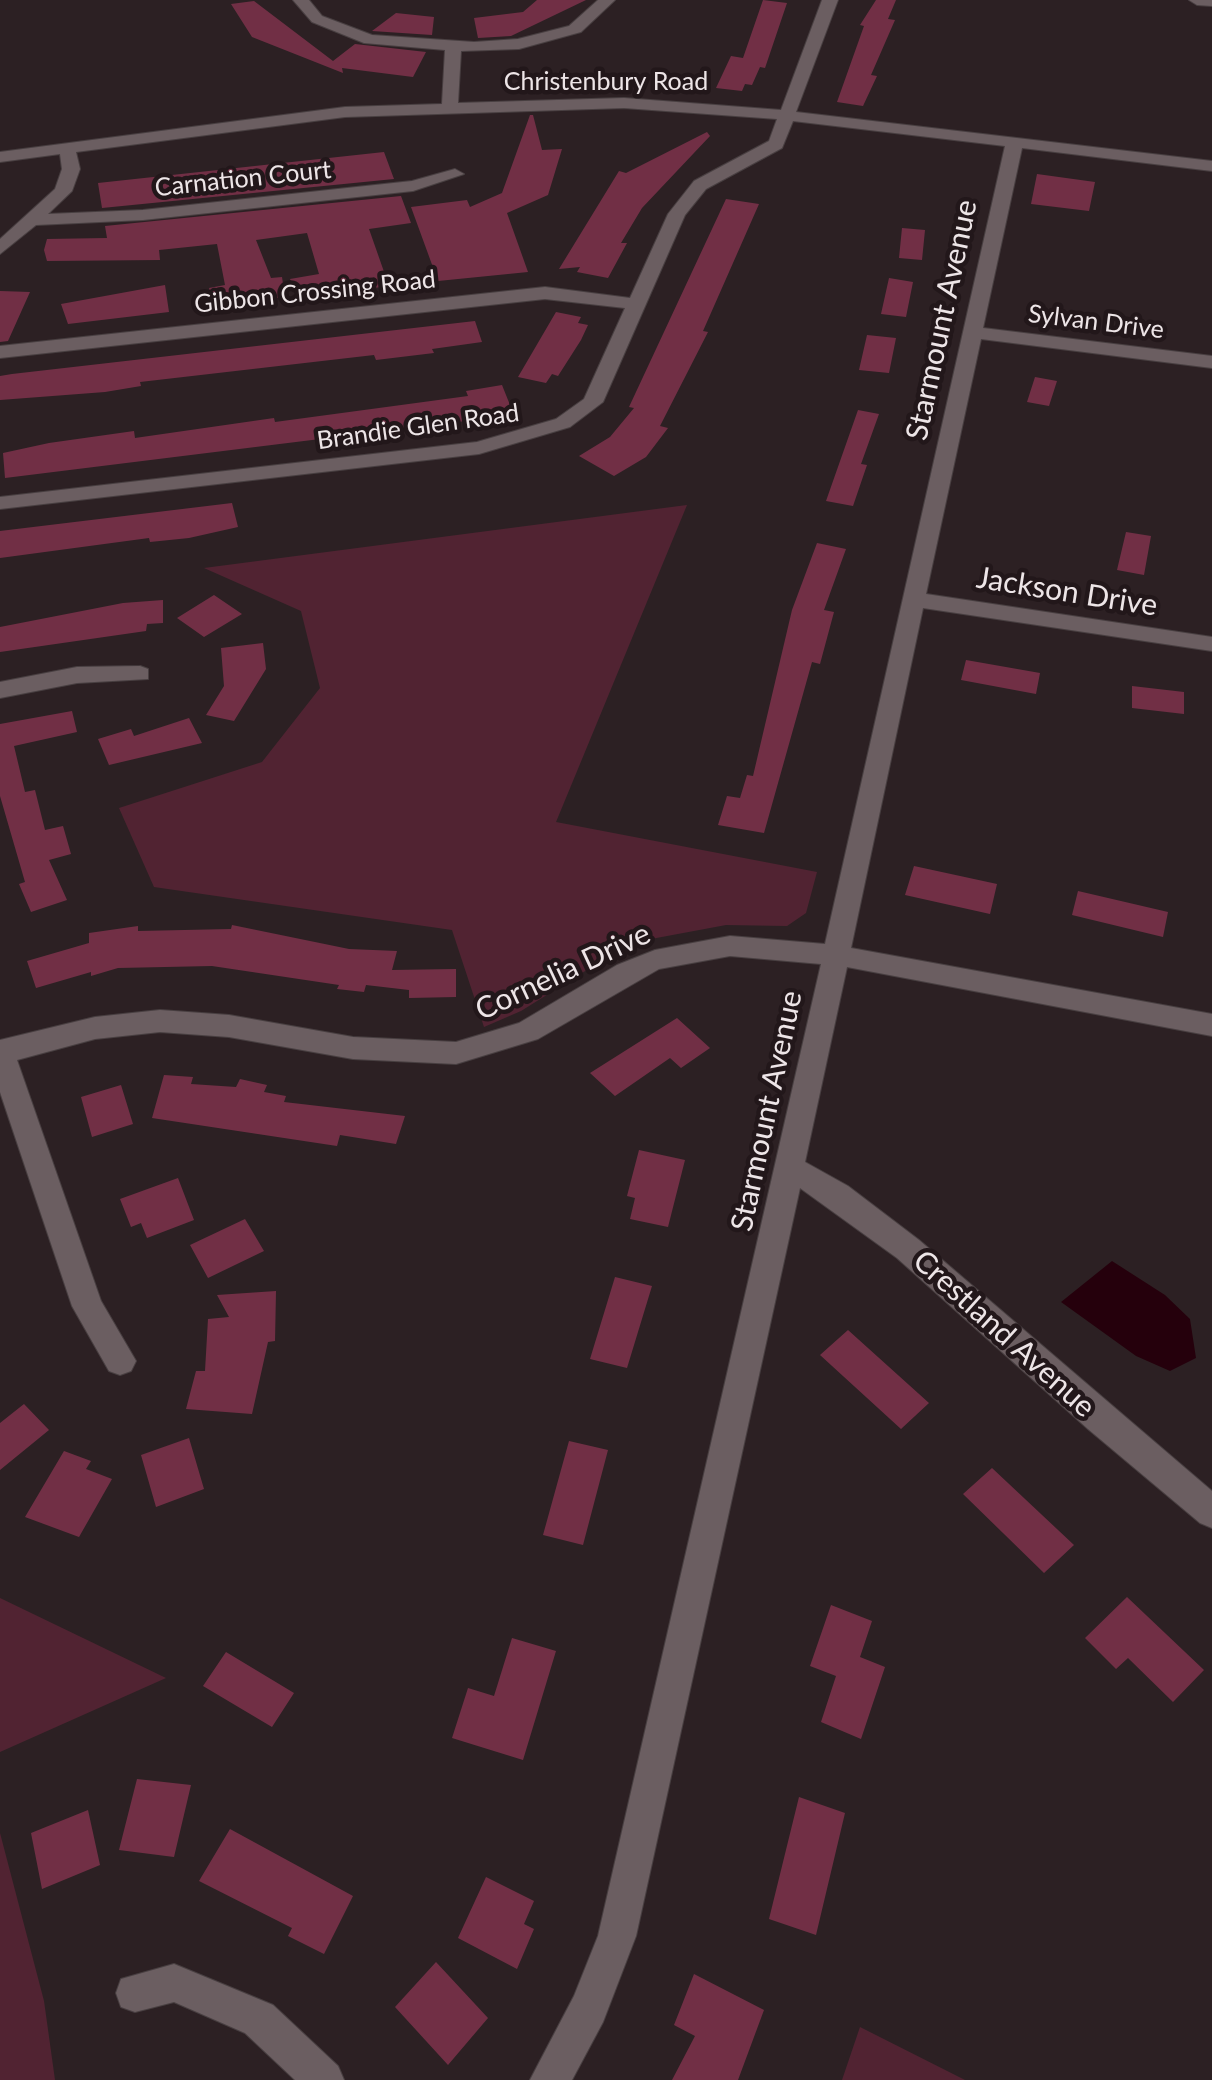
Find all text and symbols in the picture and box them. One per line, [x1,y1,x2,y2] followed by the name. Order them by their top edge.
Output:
[504,67,708,97] street label: Christenbury Road
[153,155,333,203] street label: Carnation Court
[899,196,985,444] street label: Starmount Avenue
[193,264,437,320] street label: Gibbon Crossing Road
[1026,299,1166,345] street label: Sylvan Drive
[315,398,521,456] street label: Brandie Glen Road
[974,560,1160,624] street label: Jackson Drive
[470,916,656,1028] street label: Cornelia Drive
[724,987,810,1235] street label: Starmount Avenue
[906,1243,1102,1425] street label: Crestland Avenue

